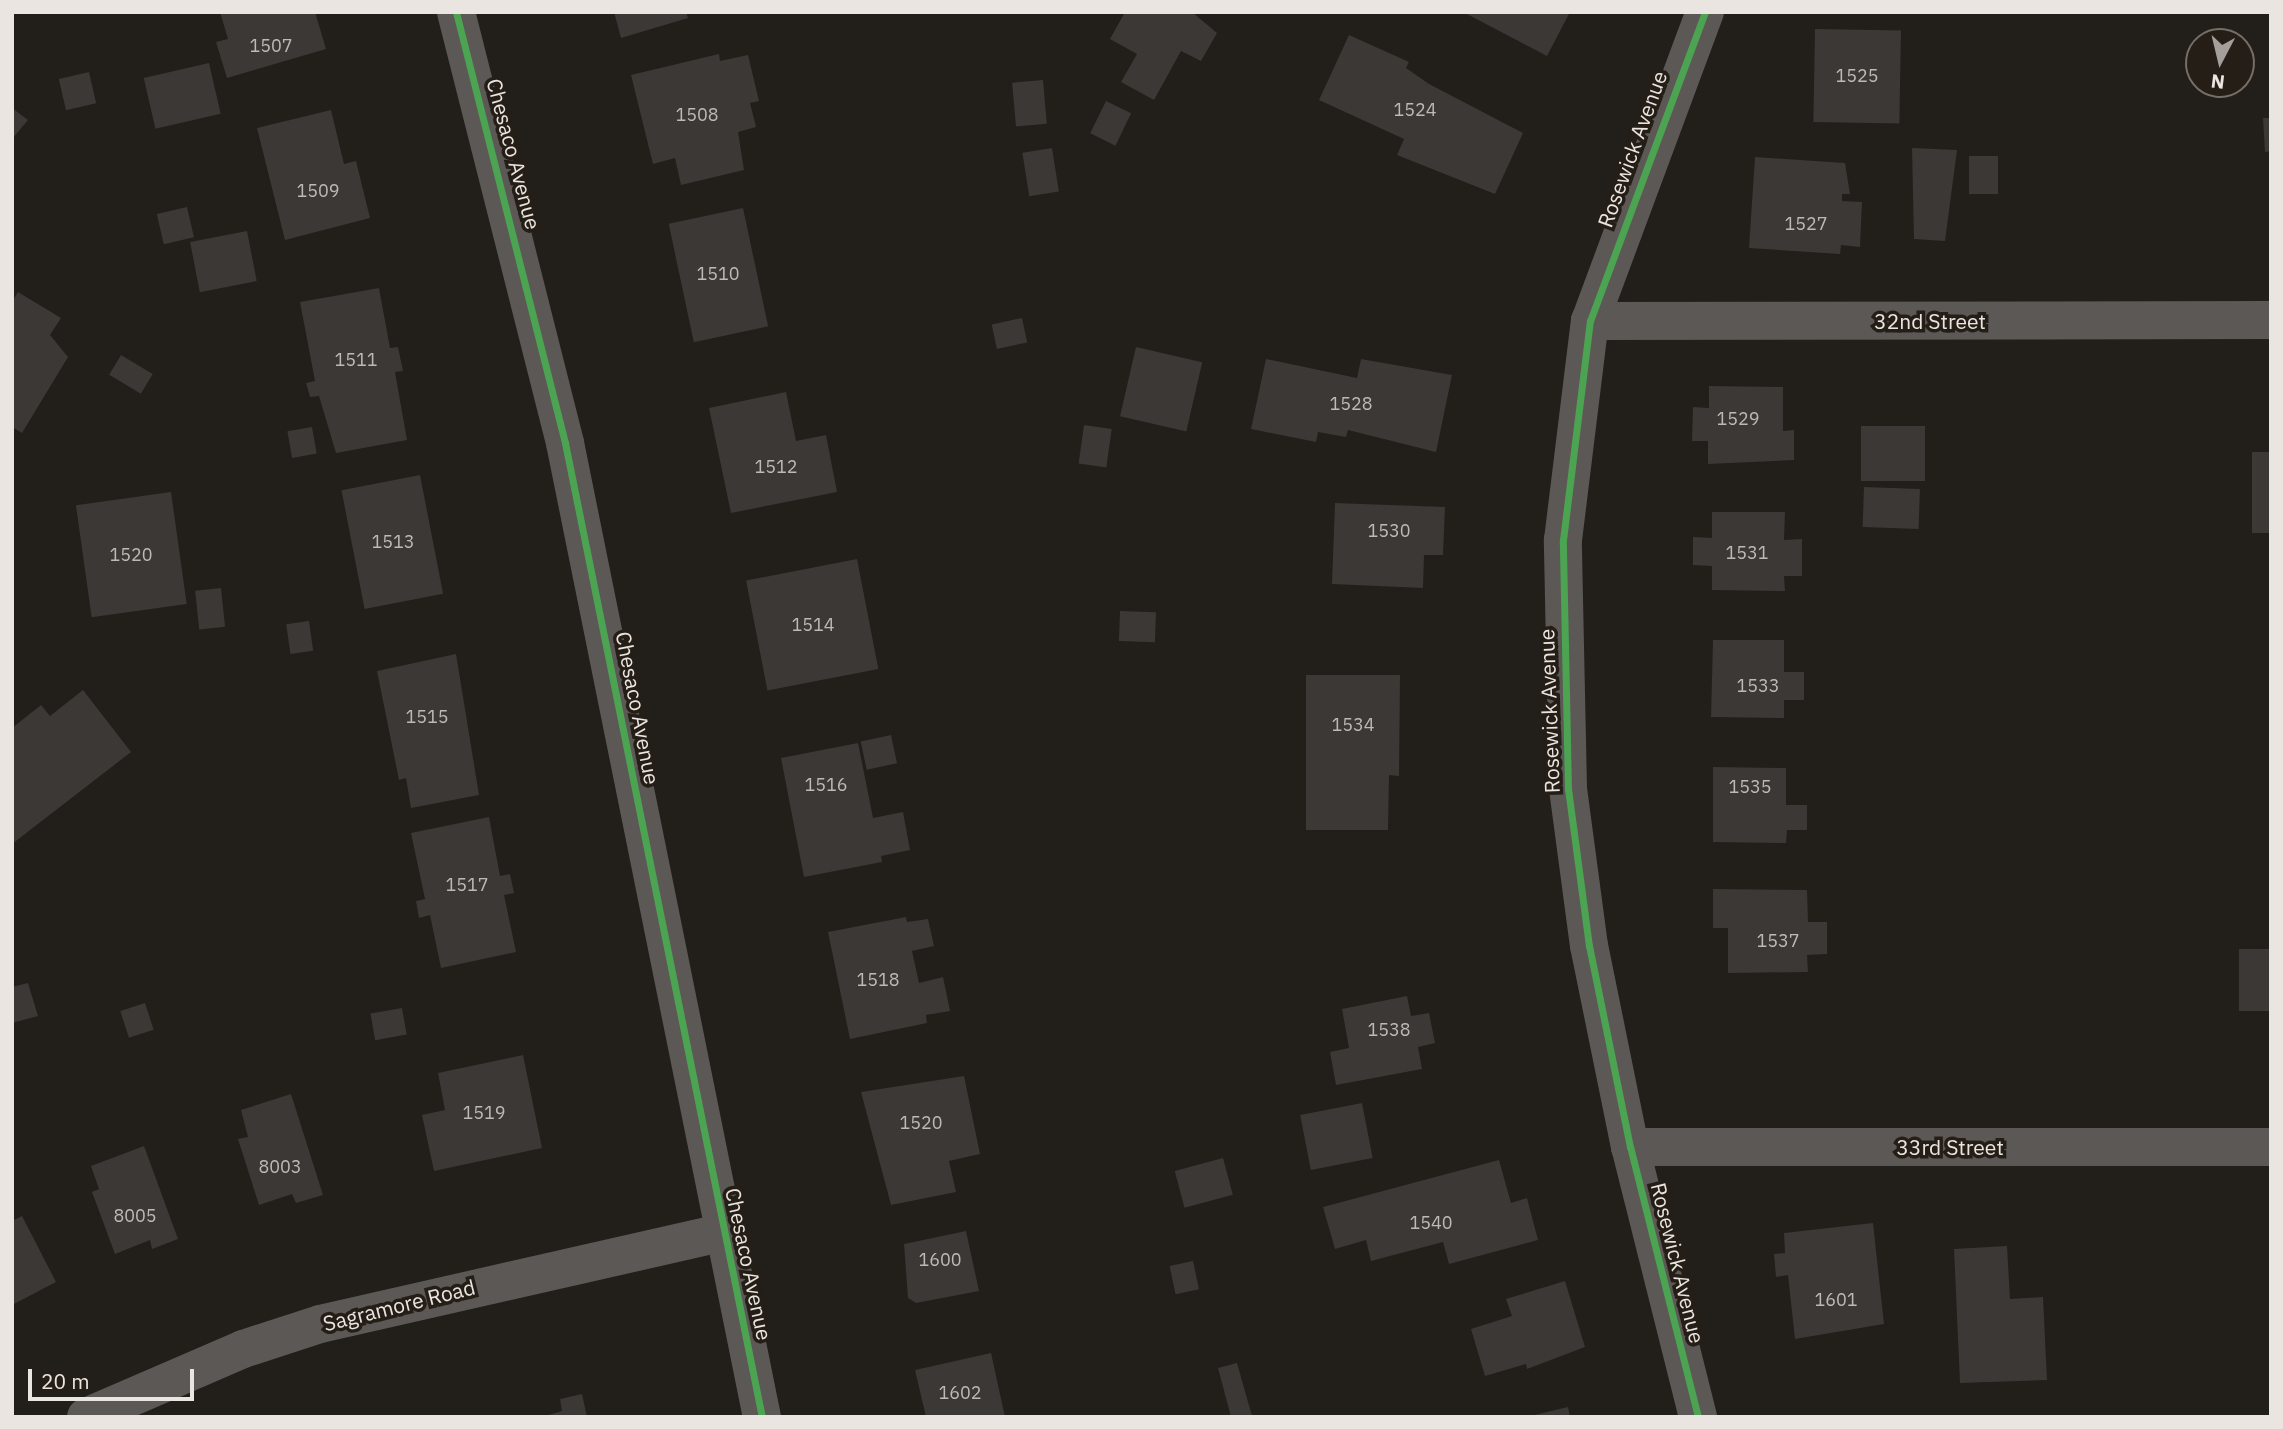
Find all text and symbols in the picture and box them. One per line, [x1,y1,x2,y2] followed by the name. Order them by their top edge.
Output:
[2185,28,2255,98] north arrow
[249,35,293,57] house number: 1507
[1835,65,1879,87] house number: 1525
[1592,67,1672,231] street label: Rosewick Avenue
[2209,69,2226,95] text: N
[482,76,546,232] street label: Chesaco Avenue
[1393,99,1437,121] house number: 1524
[675,104,719,126] house number: 1508
[296,180,340,202] house number: 1509
[1784,213,1828,235] house number: 1527
[696,263,740,285] house number: 1510
[1874,308,1986,334] street label: 32nd Street
[334,349,378,371] house number: 1511
[1329,393,1373,415] house number: 1528
[1716,408,1760,430] house number: 1529
[754,456,798,478] house number: 1512
[1367,520,1411,542] house number: 1530
[371,531,415,553] house number: 1513
[1725,542,1769,564] house number: 1531
[109,544,153,566] house number: 1520
[791,614,835,636] house number: 1514
[1534,628,1564,794] street label: Rosewick Avenue
[611,629,665,787] street label: Chesaco Avenue
[1736,675,1780,697] house number: 1533
[405,706,449,728] house number: 1515
[1331,714,1375,736] house number: 1534
[804,774,848,796] house number: 1516
[1728,776,1772,798] house number: 1535
[445,874,489,896] house number: 1517
[1756,930,1800,952] house number: 1537
[856,969,900,991] house number: 1518
[1367,1019,1411,1041] house number: 1538
[462,1102,506,1124] house number: 1519
[899,1112,943,1134] house number: 1520
[1896,1134,2004,1160] street label: 33rd Street
[258,1156,302,1178] house number: 8003
[1646,1180,1710,1346] street label: Rosewick Avenue
[721,1185,777,1343] street label: Chesaco Avenue
[113,1205,157,1227] house number: 8005
[1409,1212,1453,1234] house number: 1540
[918,1249,962,1271] house number: 1600
[320,1274,478,1336] street label: Sagramore Road
[1814,1289,1858,1311] house number: 1601
[32,1356,198,1400] scale bar
[41,1367,90,1395] text: 20 m
[938,1382,982,1404] house number: 1602

